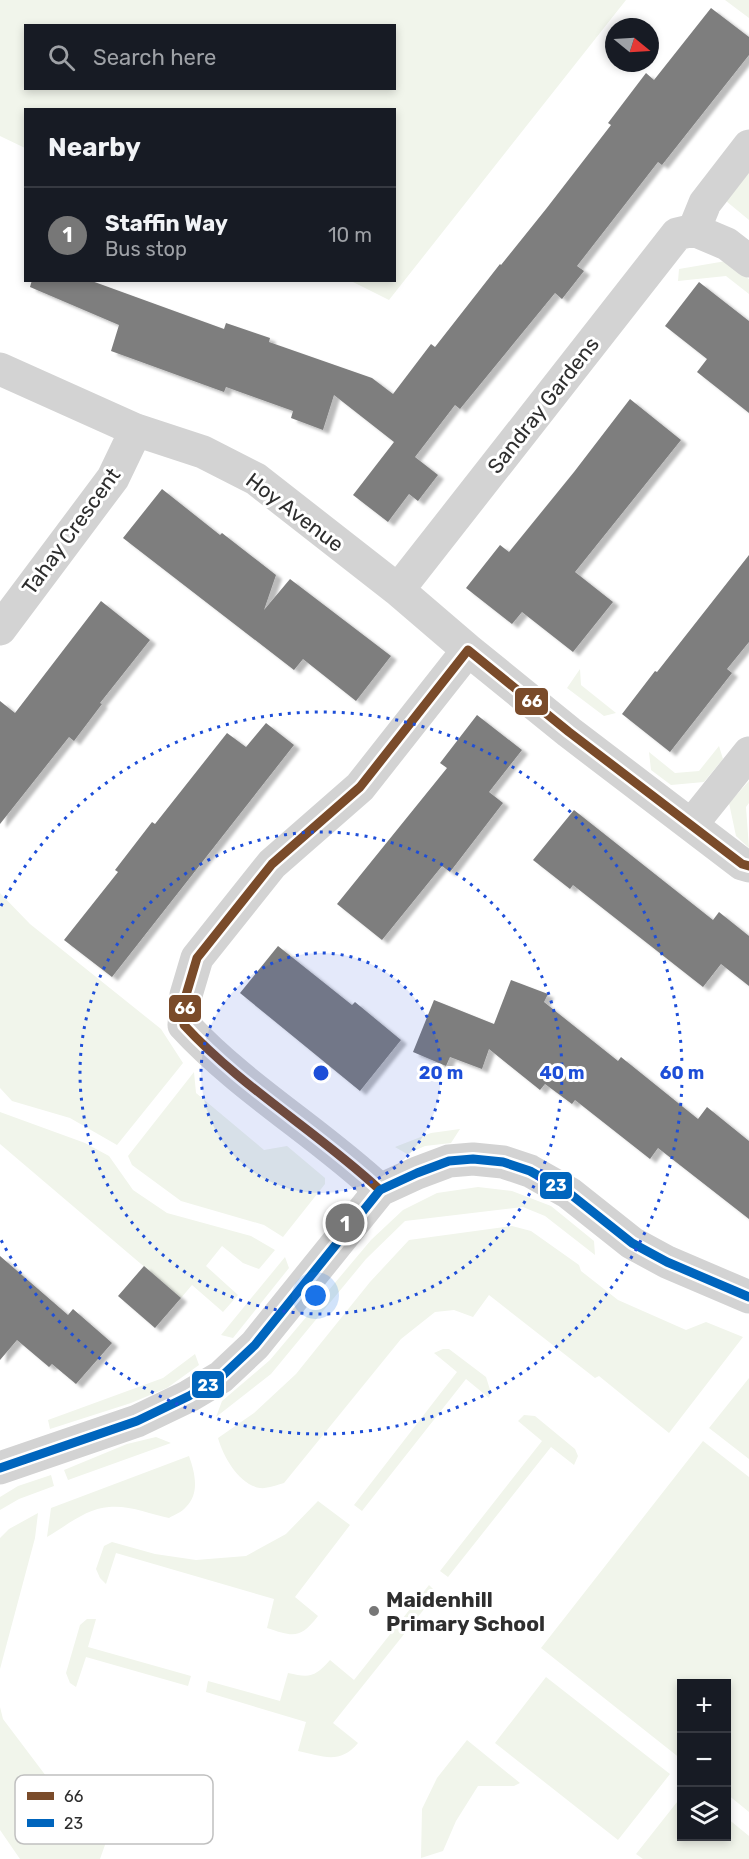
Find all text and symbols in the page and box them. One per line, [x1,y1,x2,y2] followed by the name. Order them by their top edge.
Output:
[605,18,659,72] north arrow
[24,24,396,90] search box
[45,41,78,74] icon: search
[93,44,216,71] text: Search here
[48,132,141,163] text: Nearby
[105,210,228,237] text: Staffin Way
[63,223,72,247] text: 1
[328,223,372,247] text: 10 m
[105,237,187,261] text: Bus stop
[482,332,604,478] street label: Sandray Gardens
[17,463,125,599] street label: Tahay Crescent
[241,467,349,557] street label: Hoy Avenue
[514,687,549,716] line badge: 66
[522,692,542,711] text: 66
[168,994,202,1023] line badge: 66
[175,999,195,1018] text: 66
[419,1062,463,1084] text: 20 m
[540,1062,584,1084] text: 40 m
[660,1062,704,1084] text: 60 m
[311,1063,331,1083] centre of rings
[539,1171,573,1200] line badge: 23
[546,1176,566,1195] text: 23
[326,1200,364,1246] pin: 1
[301,1281,330,1310] your location
[191,1370,225,1399] line badge: 23
[198,1376,218,1395] text: 23
[386,1587,545,1636] place label: Maidenhill Primary School
[367,1604,381,1618] marker: Maidenhill Primary School
[677,1679,731,1841] map controls
[677,1679,731,1733] button: +
[677,1733,731,1787] button: −
[15,1775,213,1844] legend
[64,1787,84,1806] text: 66
[677,1787,731,1841] button: layers
[64,1814,83,1833] text: 23

